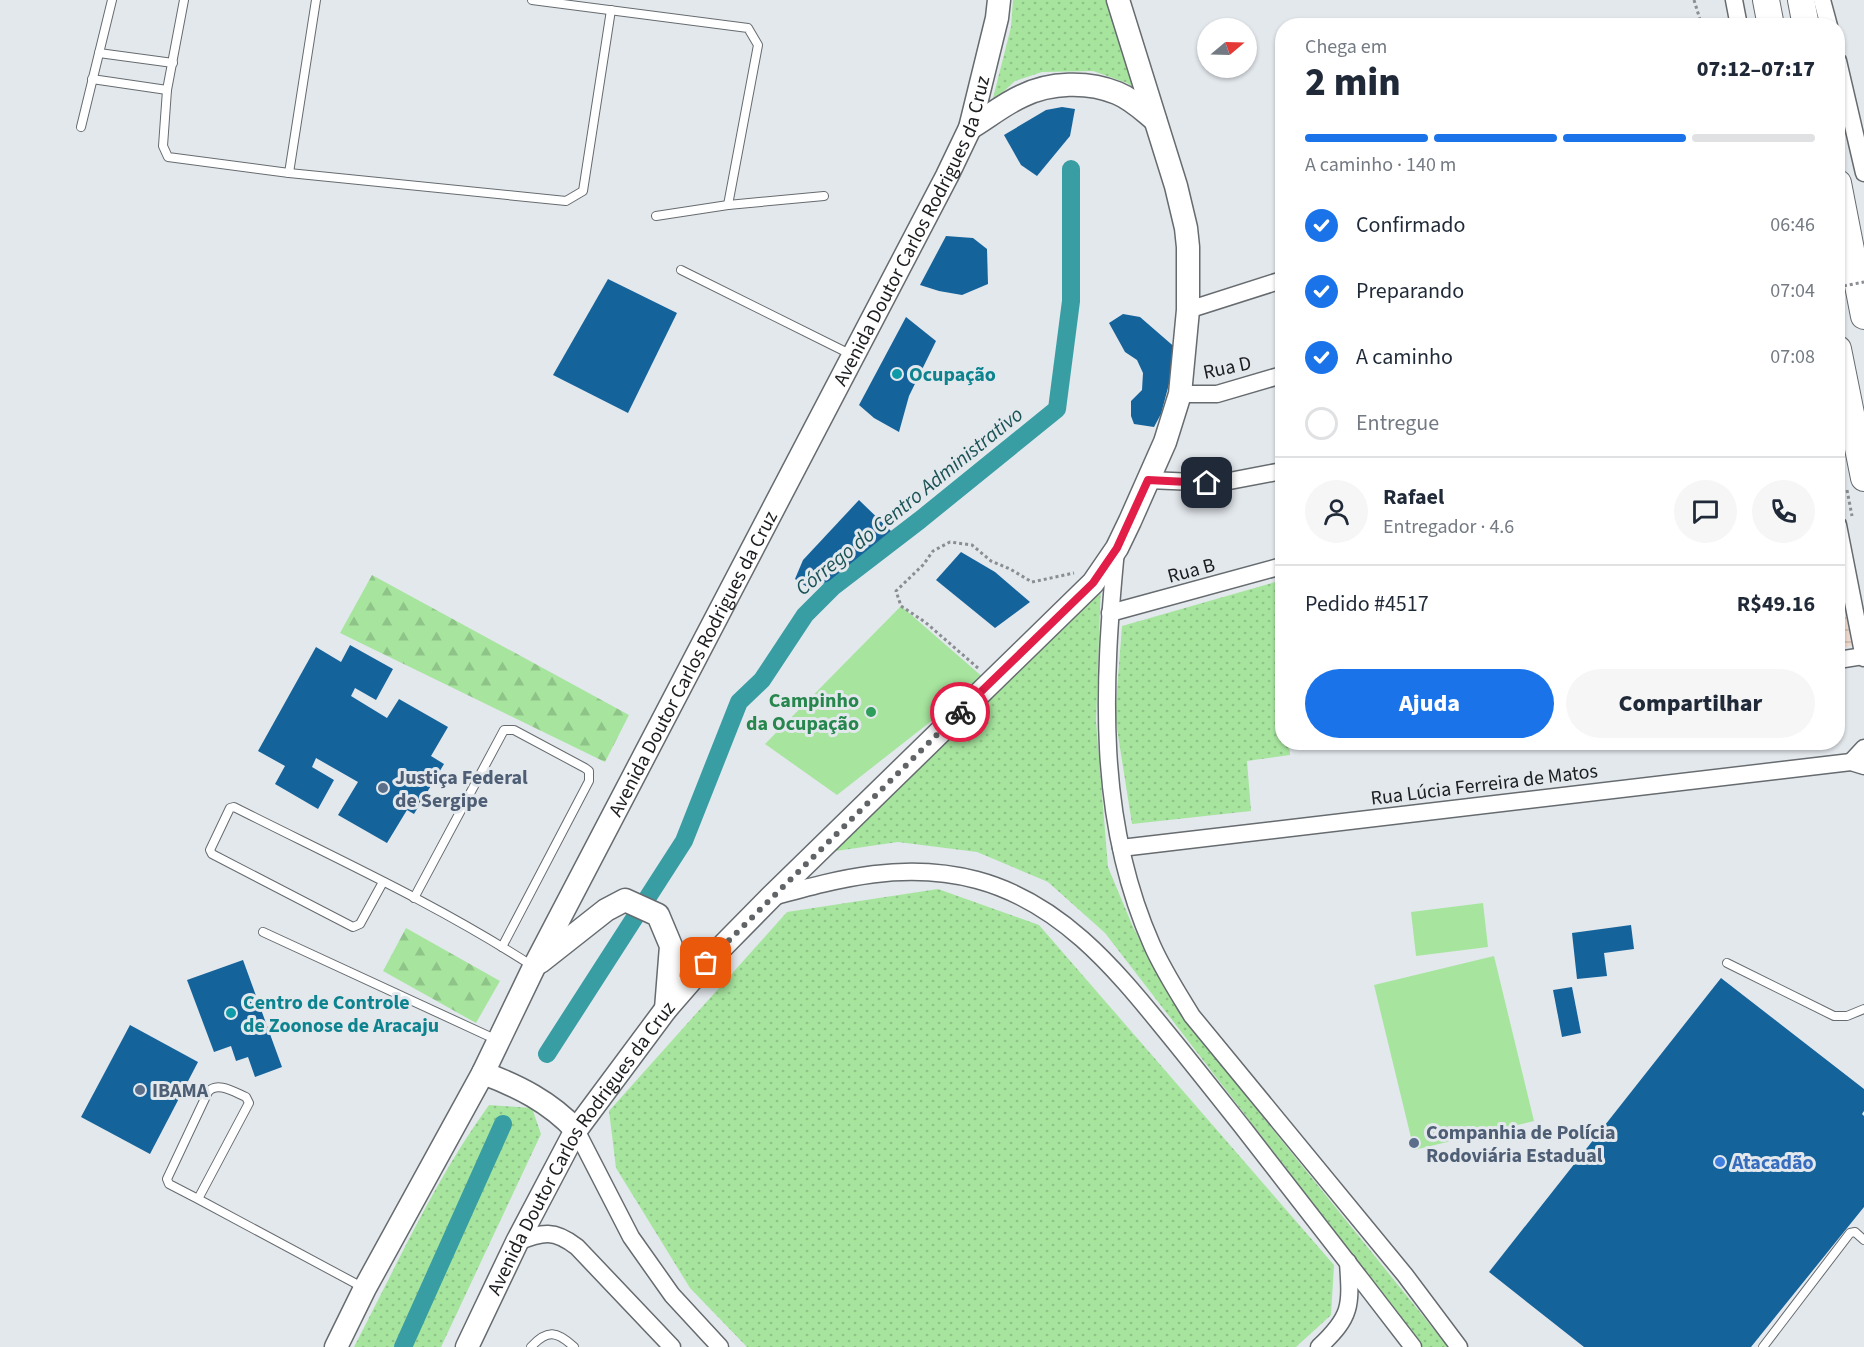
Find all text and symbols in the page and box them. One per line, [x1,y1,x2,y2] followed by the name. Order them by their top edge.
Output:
[1197,18,1257,78] north arrow
[1197,18,1257,78] map controls
[1305,33,1387,61] text: Chega em
[1697,53,1815,85] text: 07:12–07:17
[1305,55,1401,111] text: 2 min
[827,73,997,391] street label: Avenida Doutor Carlos Rodrigues da Cruz
[1305,151,1456,179] text: A caminho · 140 m
[1305,209,1338,242] icon: check
[1356,209,1465,241] text: Confirmado
[1770,211,1815,239] text: 06:46
[1305,275,1338,308] icon: check
[1356,275,1464,307] text: Preparando
[1770,277,1815,305] text: 07:04
[1305,341,1338,374] icon: check
[1356,341,1453,373] text: A caminho
[1770,343,1815,371] text: 07:08
[1201,349,1254,387] street label: Rua D
[909,361,996,389] place label: Ocupação
[890,367,904,381] marker: Ocupação
[789,400,1029,602] water label: Córrego do Centro Administrativo
[1356,407,1439,439] text: Entregue
[1181,457,1232,508] pin
[1190,466,1223,499] icon: home
[1305,480,1368,543] button: person
[1674,480,1737,543] button: chat
[1752,480,1815,543] button: phone
[1383,481,1444,513] text: Rafael
[602,506,785,822] street label: Avenida Doutor Carlos Rodrigues da Cruz
[1383,513,1514,541] text: Entregador · 4.6
[1164,551,1218,591] street label: Rua B
[1305,588,1429,620] text: Pedido #4517
[1737,588,1815,620] text: R$49.16
[1305,669,1554,738] button: Ajuda
[1566,669,1815,738] button: Compartilhar
[930,682,990,742] courier
[746,687,859,738] place label: Campinho da Ocupação
[944,696,977,729] icon: bike
[864,705,878,719] marker: Campinho da Ocupação
[1369,757,1599,813] street label: Rua Lúcia Ferreira de Matos
[395,764,528,815] place label: Justiça Federal de Sergipe
[376,781,390,795] marker: Justiça Federal de Sergipe
[680,937,731,988] pin
[689,946,722,979] icon: bag
[243,989,439,1040] place label: Centro de Controle de Zoonose de Aracaju
[481,995,682,1300] street label: Avenida Doutor Carlos Rodrigues da Cruz
[224,1006,238,1020] marker: Centro de Controle de Zoonose de Aracaju
[152,1077,209,1105] place label: IBAMA
[133,1083,147,1097] marker: IBAMA
[1426,1119,1616,1170] place label: Companhia de Polícia Rodoviária Estadual
[1407,1136,1421,1150] marker: Companhia de Polícia Rodoviária Estadual
[1731,1149,1814,1177] place label: Atacadão
[1713,1155,1727,1169] marker: Atacadão

